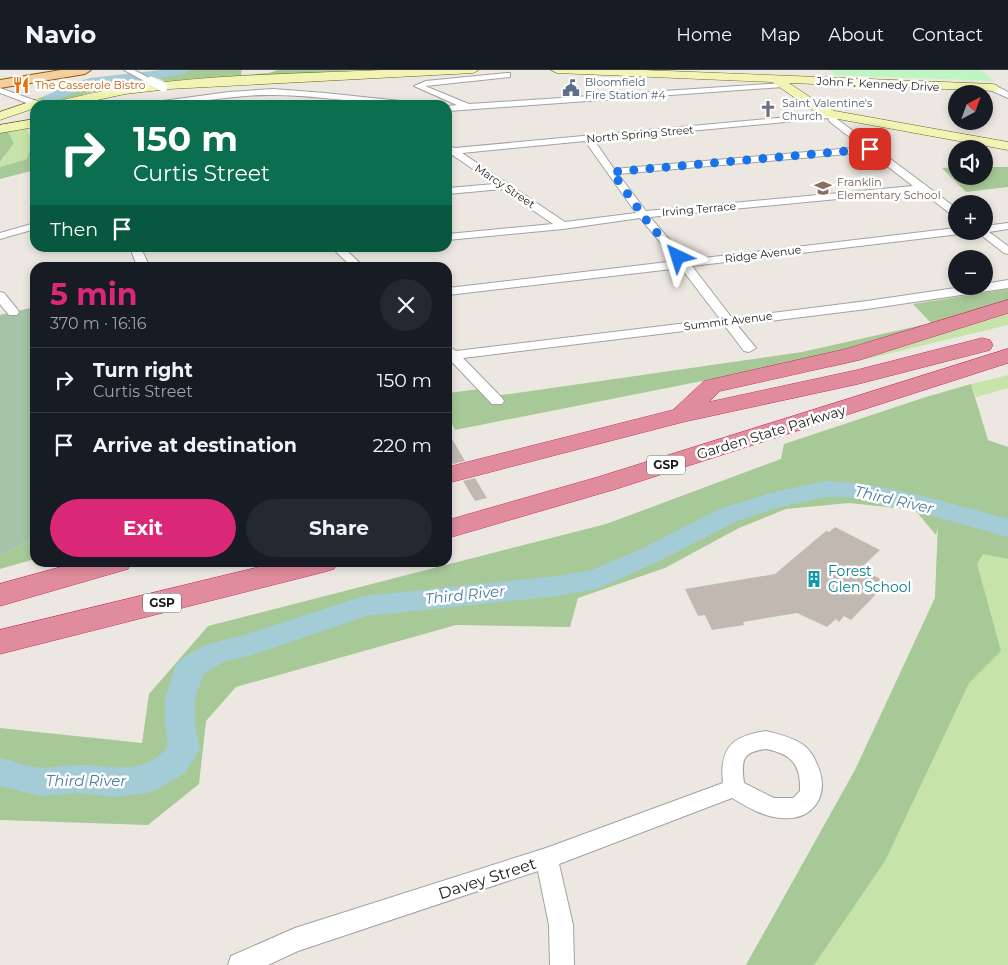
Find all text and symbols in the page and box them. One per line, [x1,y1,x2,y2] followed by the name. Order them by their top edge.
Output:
[25,20,96,49] text: Navio
[676,24,732,46] text: Home
[760,24,800,46] text: Map
[828,24,884,46] text: About
[912,24,983,46] text: Contact
[815,74,940,94] street label: John F. Kennedy Drive
[11,75,31,95] restaurant icon: The Casserole Bistro
[585,75,667,102] place label: Bloomfield Fire Station #4
[35,78,146,92] place label: The Casserole Bistro
[561,78,581,98] public building icon: Bloomfield Fire Station #4
[948,85,992,130] north arrow
[948,85,993,295] map controls
[782,96,873,123] place label: Saint Valentine's Church
[758,99,778,119] church icon: Saint Valentine's Church
[133,117,238,160] text: 150 m
[50,120,115,185] icon: right
[586,122,695,146] street label: North Spring Street
[849,128,891,170] pin
[856,135,884,163] icon: arrive
[948,140,993,185] button: sound
[133,160,270,187] text: Curtis Street
[472,161,538,212] street label: Marcy Street
[837,175,941,202] place label: Franklin Elementary School
[813,178,833,198] school or university icon: Franklin Elementary School
[948,195,993,240] button: +
[661,199,737,219] street label: Irving Terrace
[108,215,136,243] icon: arrive
[50,218,98,241] text: Then
[651,230,703,282] position arrow
[724,242,802,266] street label: Ridge Avenue
[948,250,993,295] button: −
[50,276,138,313] text: 5 min
[380,279,432,331] button: close
[683,309,773,333] street label: Summit Avenue
[50,314,147,333] text: 370 m · 16:16
[93,359,193,382] text: Turn right
[50,366,78,394] icon: right
[377,369,432,392] text: 150 m
[93,382,193,401] text: Curtis Street
[694,401,848,463] street label: Garden State Parkway
[50,431,78,459] icon: arrive
[93,434,297,457] text: Arrive at destination
[373,434,432,457] text: 220 m
[647,456,685,474] road number: GSP
[853,481,936,518] water label: Third River
[50,499,236,557] button: Exit
[246,499,432,557] button: Share
[828,562,911,596] place label: Forest Glen School
[804,569,824,589] building icon: Forest Glen School
[424,581,507,608] water label: Third River
[143,594,181,612] road number: GSP
[46,771,127,790] water label: Third River
[436,854,539,903] street label: Davey Street

